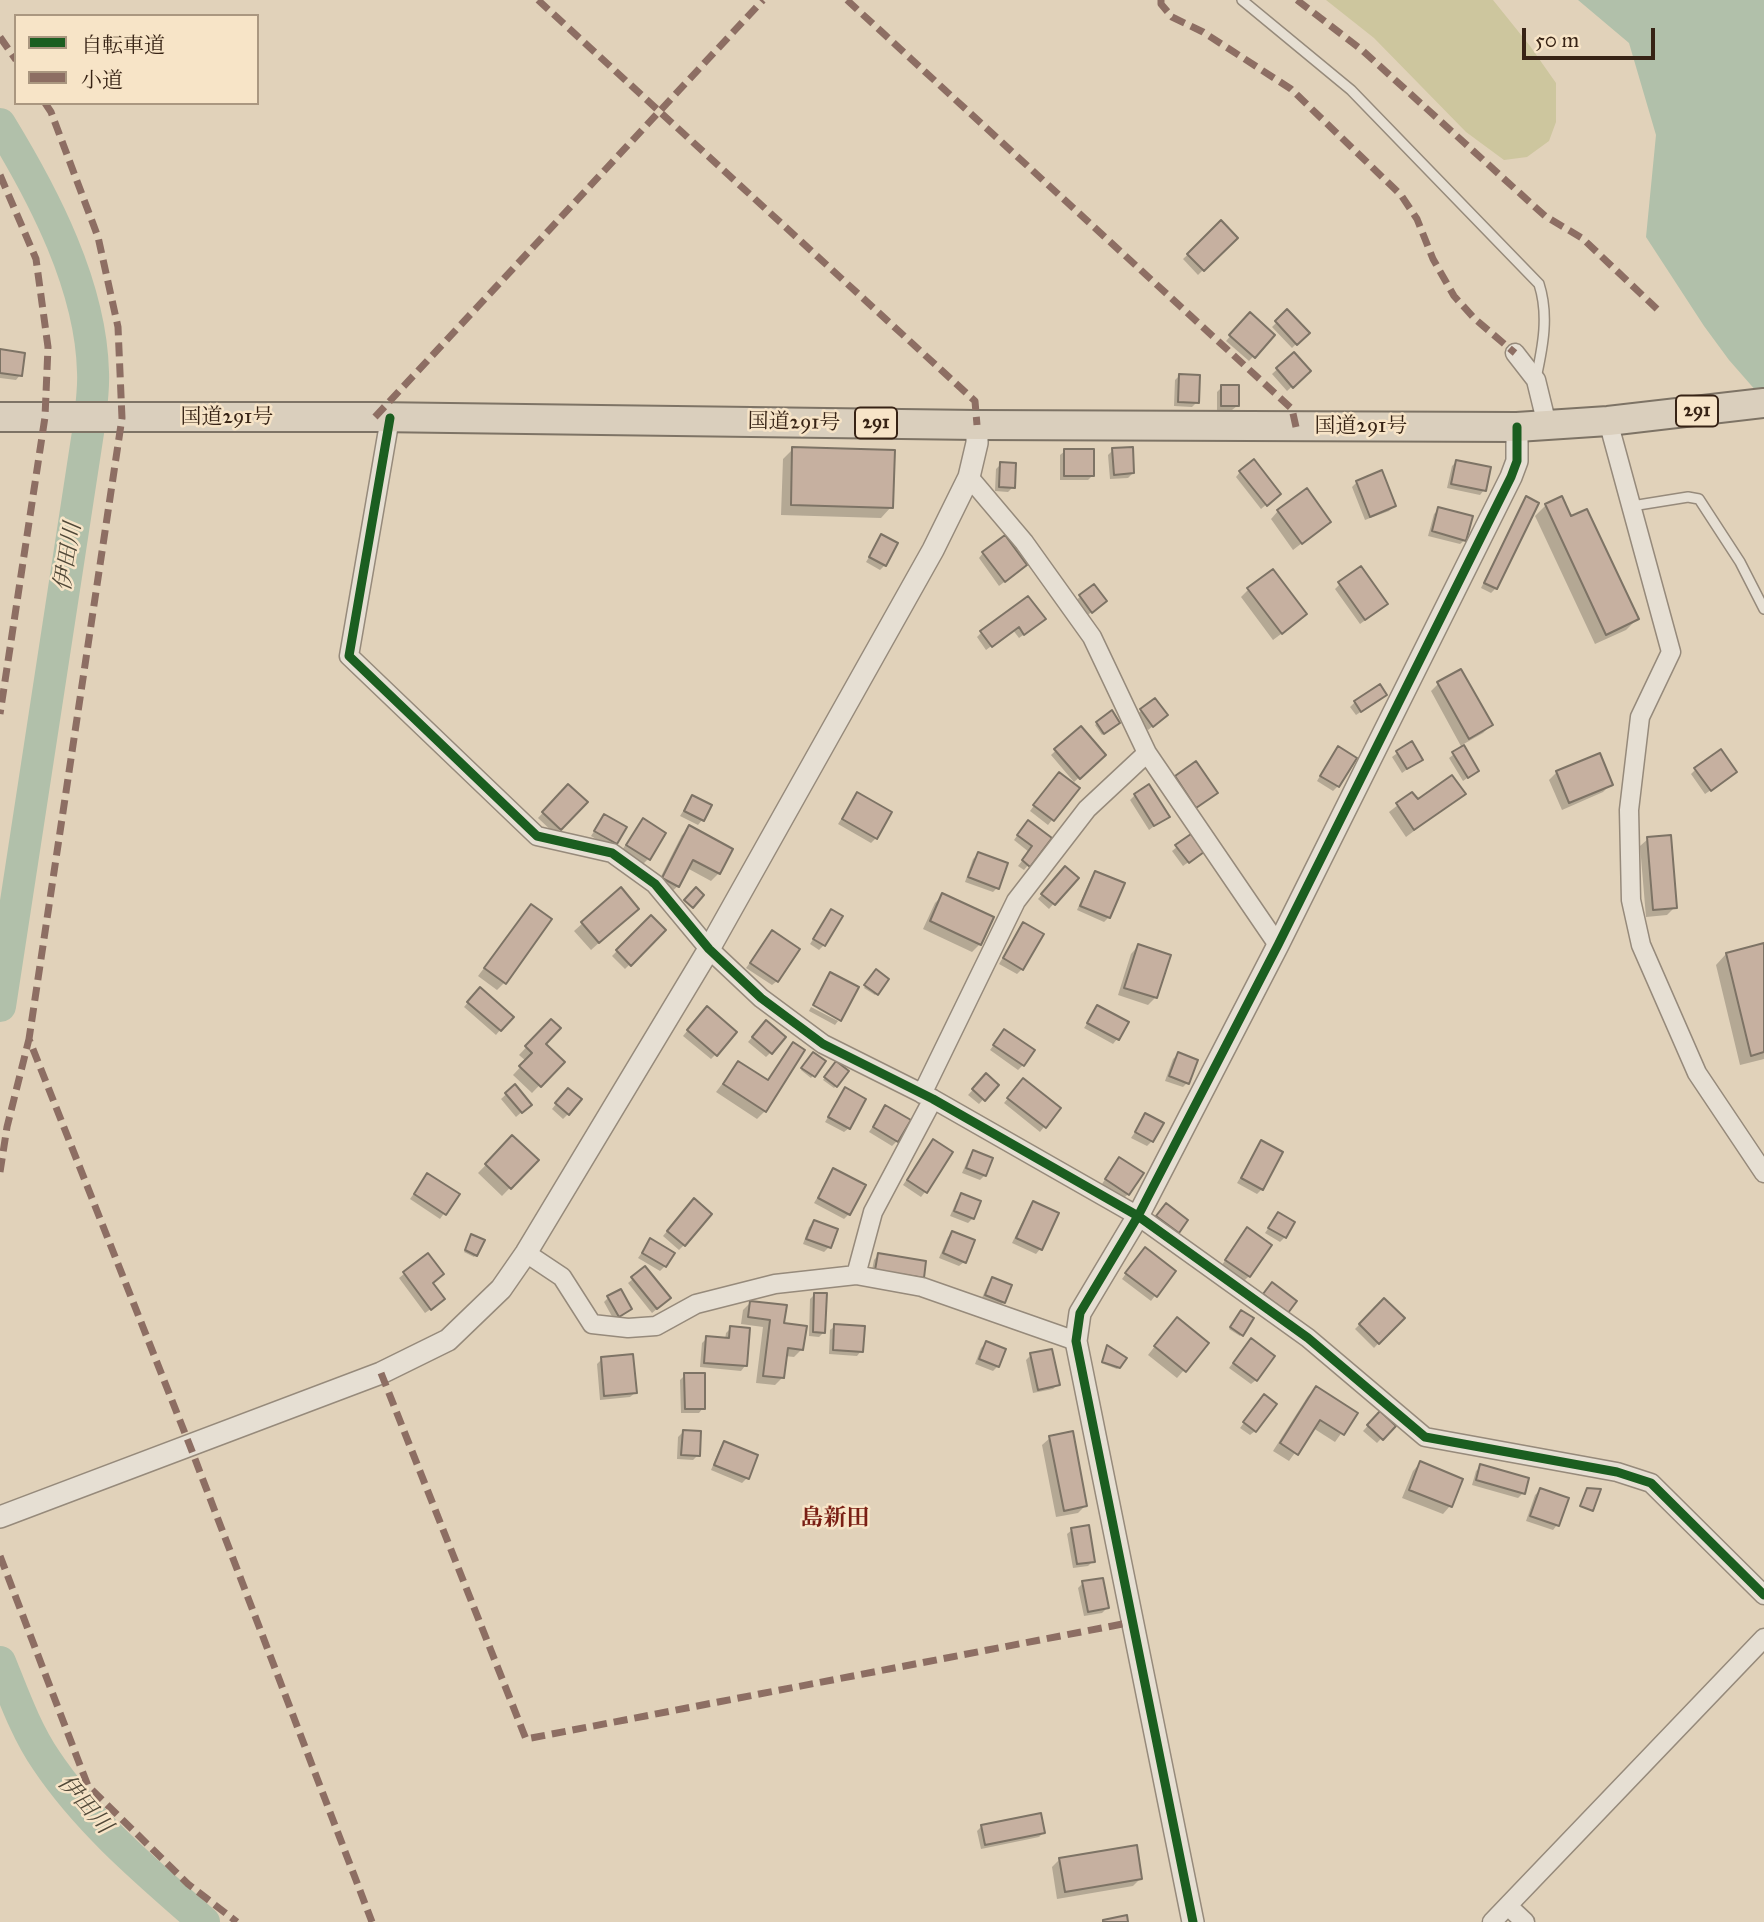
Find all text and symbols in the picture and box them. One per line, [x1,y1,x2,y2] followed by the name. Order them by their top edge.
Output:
[14,14,259,105] legend
[1526,14,1659,58] scale bar
[1535,27,1579,53] text: 50 m
[81,32,165,58] text: 自転車道
[81,67,123,93] text: 小道
[1676,396,1718,426] road number: 291
[181,405,273,431] street label: 国道291号
[855,408,897,438] road number: 291
[747,410,841,436] street label: 国道291号
[1315,414,1407,440] street label: 国道291号
[50,521,88,593] water label: 伊田川
[801,1505,869,1533] district label: 島新田
[51,1770,117,1840] water label: 伊田川

